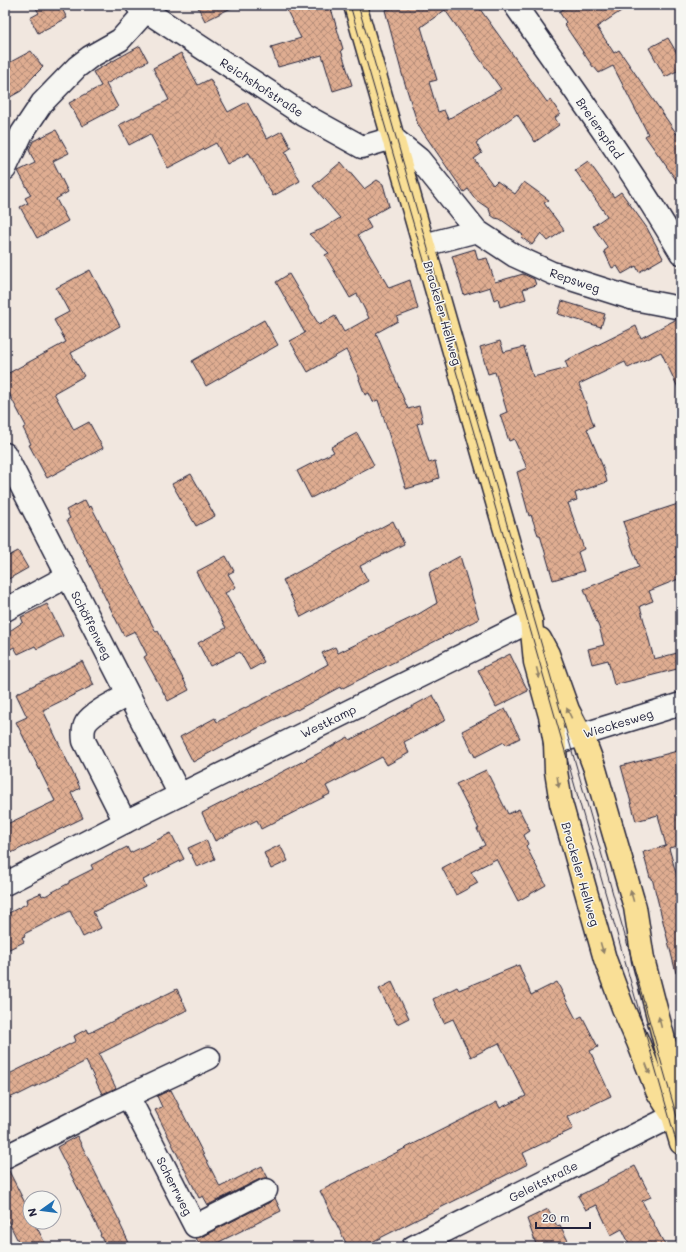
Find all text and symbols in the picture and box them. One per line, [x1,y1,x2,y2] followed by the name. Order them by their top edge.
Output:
[217,54,307,120] street label: Reichshofstraße
[573,94,627,162] street label: Breierspfad
[420,259,466,367] street label: Brackeler Hellweg
[548,264,602,296] street label: Repsweg
[68,588,116,662] street label: Schöffenweg
[535,667,541,679] one-way arrow
[298,701,358,741] street label: Westkamp
[581,705,655,741] street label: Wieckesweg
[566,708,572,719] one-way arrow
[555,775,561,788] one-way arrow
[558,820,604,928] street label: Brackeler Hellweg
[629,889,635,901] one-way arrow
[599,942,605,954] one-way arrow
[656,1016,662,1029] one-way arrow
[646,1063,652,1075] one-way arrow
[153,1154,197,1218] street label: Scherrweg
[506,1157,580,1205] street label: Geleitstraße
[22,1190,62,1230] north arrow
[536,1204,590,1230] scale bar
[24,1207,40,1218] text: N
[542,1209,570,1225] text: 20 m

